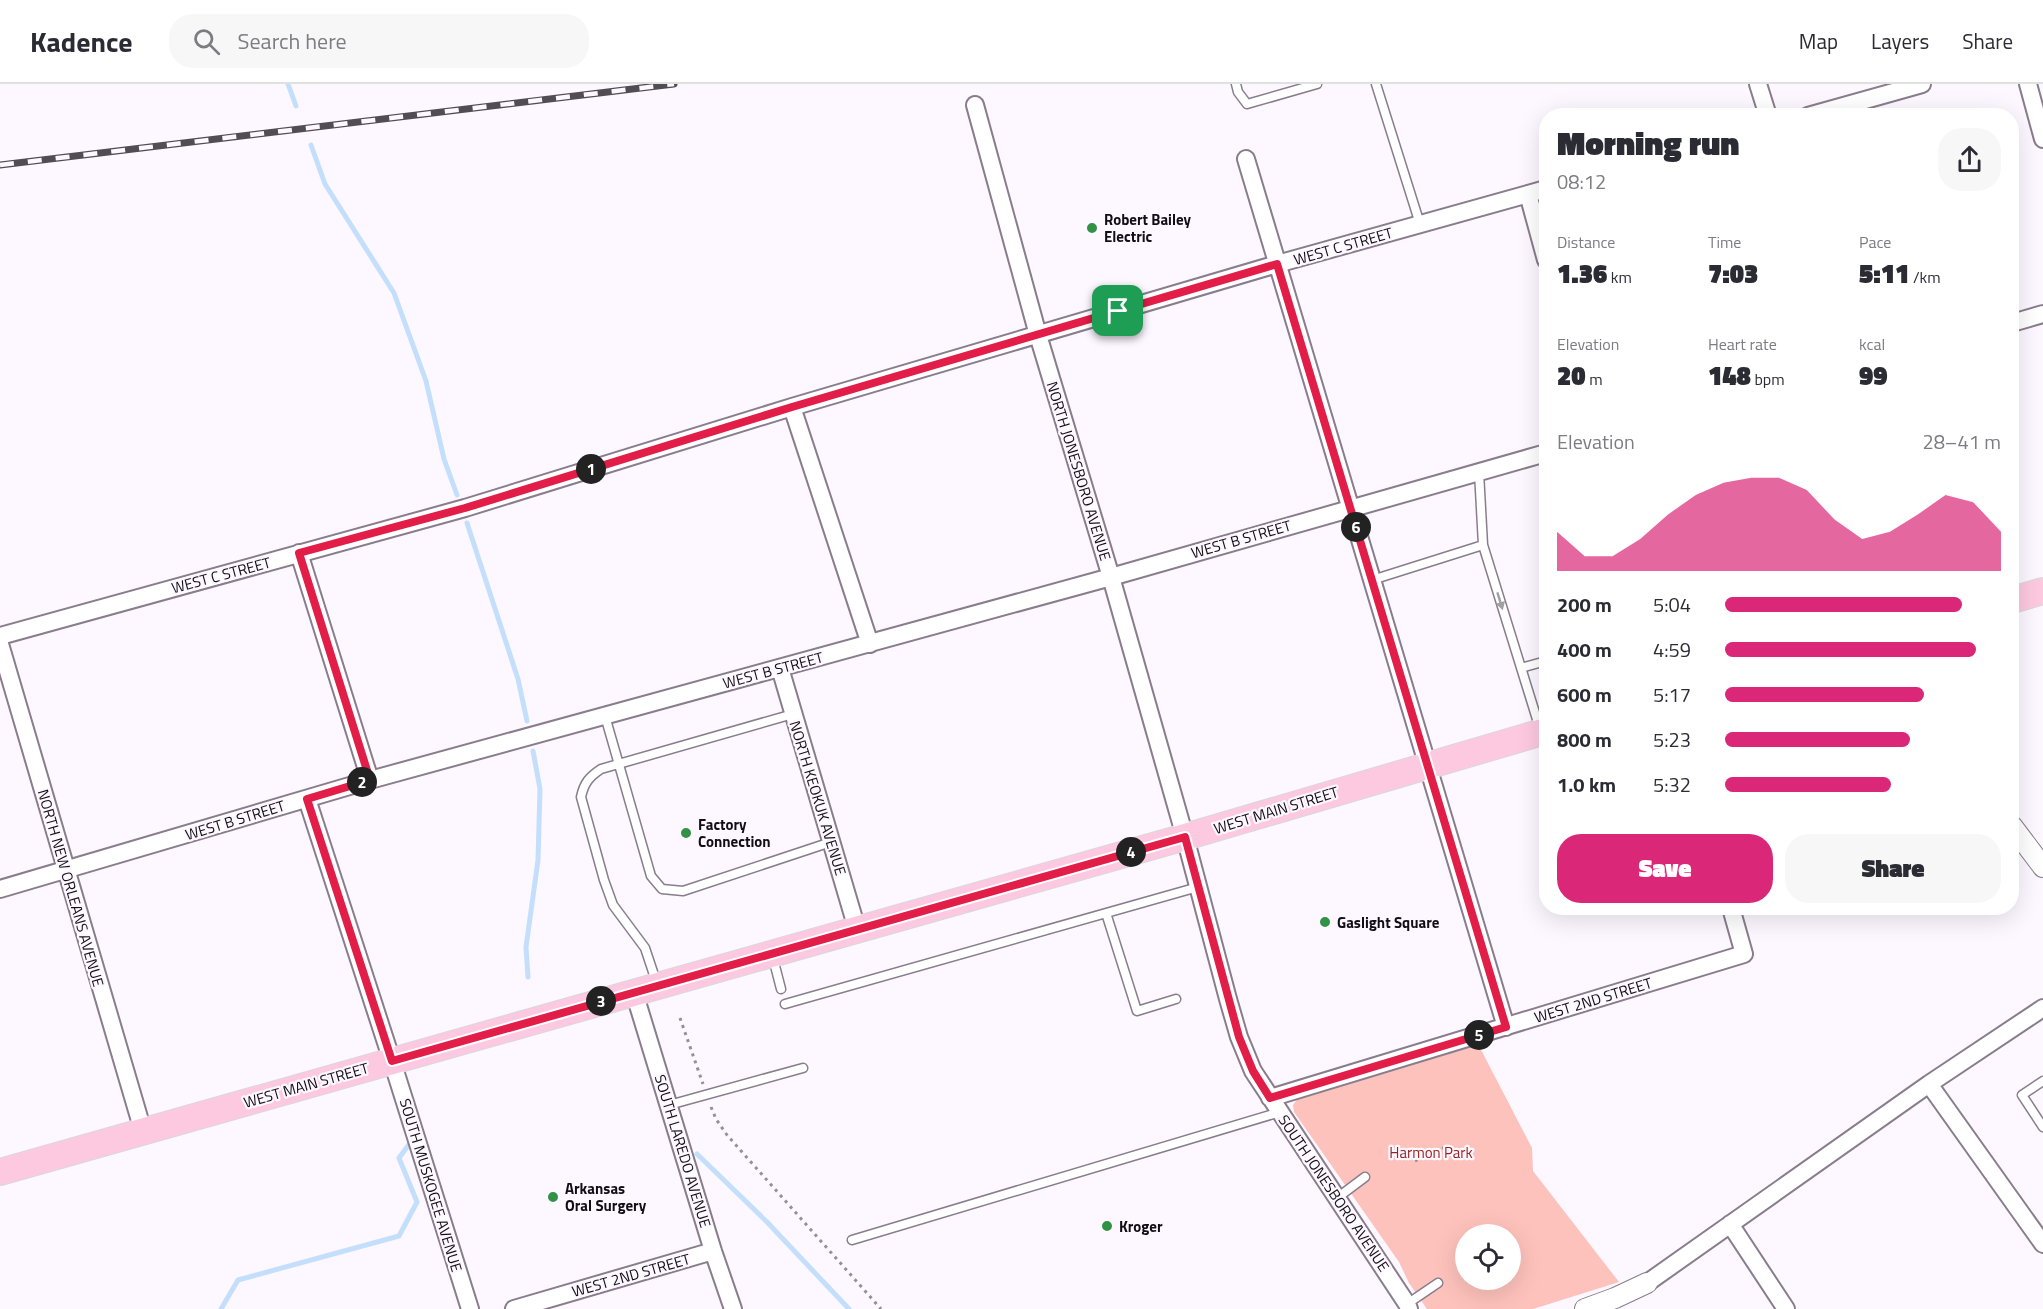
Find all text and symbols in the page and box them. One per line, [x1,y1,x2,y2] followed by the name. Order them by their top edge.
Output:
[169,14,589,68] search box
[30,20,133,63] text: Kadence
[238,24,347,58] text: Search here
[190,25,223,58] icon: search
[1799,25,1838,57] text: Map
[1871,25,1929,57] text: Layers
[1962,25,2013,57] text: Share
[1557,118,1739,168] text: Morning run
[1938,128,2001,191] button: share
[1557,166,1606,197] text: 08:12
[1104,208,1192,248] place label: Robert Bailey Electric
[1085,221,1099,235] marker: Robert Bailey Electric
[1291,221,1395,271] street label: WEST C STREET
[1557,230,1615,254] text: Distance
[1708,230,1741,254] text: Time
[1859,230,1891,254] text: Pace
[1557,254,1607,293] text: 1.36
[1708,254,1758,293] text: 7:03
[1859,254,1909,293] text: 5:11
[1607,265,1632,289] text: km
[1909,265,1941,289] text: /km
[1092,285,1143,336] pin
[1101,294,1134,327] icon: arrive
[1557,332,1619,356] text: Elevation
[1708,332,1777,356] text: Heart rate
[1859,332,1885,356] text: kcal
[1557,356,1586,395] text: 20
[1708,356,1751,395] text: 148
[1859,356,1888,395] text: 99
[1586,367,1603,391] text: m
[1751,367,1785,391] text: bpm
[1041,378,1117,564] street label: NORTH JONESBORO AVENUE
[1557,426,1635,457] text: Elevation
[1922,426,2001,457] text: 28–41 m
[576,454,606,484] pin: 1
[587,457,595,481] text: 1
[1341,512,1371,542] pin: 6
[1188,514,1294,564] street label: WEST B STREET
[1352,515,1360,539] text: 6
[169,551,273,599] street label: WEST C STREET
[1557,589,1612,620] text: 200 m
[1653,589,1691,620] text: 5:04
[1496,592,1505,610] one-way arrow
[1557,634,1612,665] text: 400 m
[1653,634,1691,665] text: 4:59
[720,646,826,694] street label: WEST B STREET
[1557,679,1612,710] text: 600 m
[1653,679,1691,710] text: 5:17
[784,718,852,878] street label: NORTH KEOKUK AVENUE
[1557,724,1612,755] text: 800 m
[1653,724,1691,755] text: 5:23
[347,767,377,797] pin: 2
[1557,769,1616,800] text: 1.0 km
[1653,769,1691,800] text: 5:32
[358,770,366,794] text: 2
[1211,780,1341,840] street label: WEST MAIN STREET
[32,787,110,989] street label: NORTH NEW ORLEANS AVENUE
[182,794,288,846] street label: WEST B STREET
[698,813,771,853] place label: Factory Connection
[679,826,693,840] marker: Factory Connection
[1557,834,1773,903] button: Save
[1785,834,2001,903] button: Share
[1116,837,1146,867] pin: 4
[1127,840,1135,864] text: 4
[1337,911,1440,934] place label: Gaslight Square
[1318,915,1332,929] marker: Gaslight Square
[1531,971,1655,1029] street label: WEST 2ND STREET
[586,986,616,1016] pin: 3
[597,989,605,1013] text: 3
[1464,1020,1494,1050] pin: 5
[1475,1023,1483,1047] text: 5
[241,1056,371,1114] street label: WEST MAIN STREET
[649,1072,717,1230] street label: SOUTH LAREDO AVENUE
[394,1095,468,1275] street label: SOUTH MUSKOGEE AVENUE
[1273,1110,1395,1276] street label: SOUTH JONESBORO AVENUE
[1389,1141,1473,1164] park label: Harmon Park
[565,1177,647,1217] place label: Arkansas Oral Surgery
[546,1190,560,1204] marker: Arkansas Oral Surgery
[1119,1215,1163,1238] place label: Kroger
[1100,1219,1114,1233] marker: Kroger
[1455,1224,1521,1290] map controls
[1455,1224,1521,1290] button: locate
[569,1247,693,1303] street label: WEST 2ND STREET

